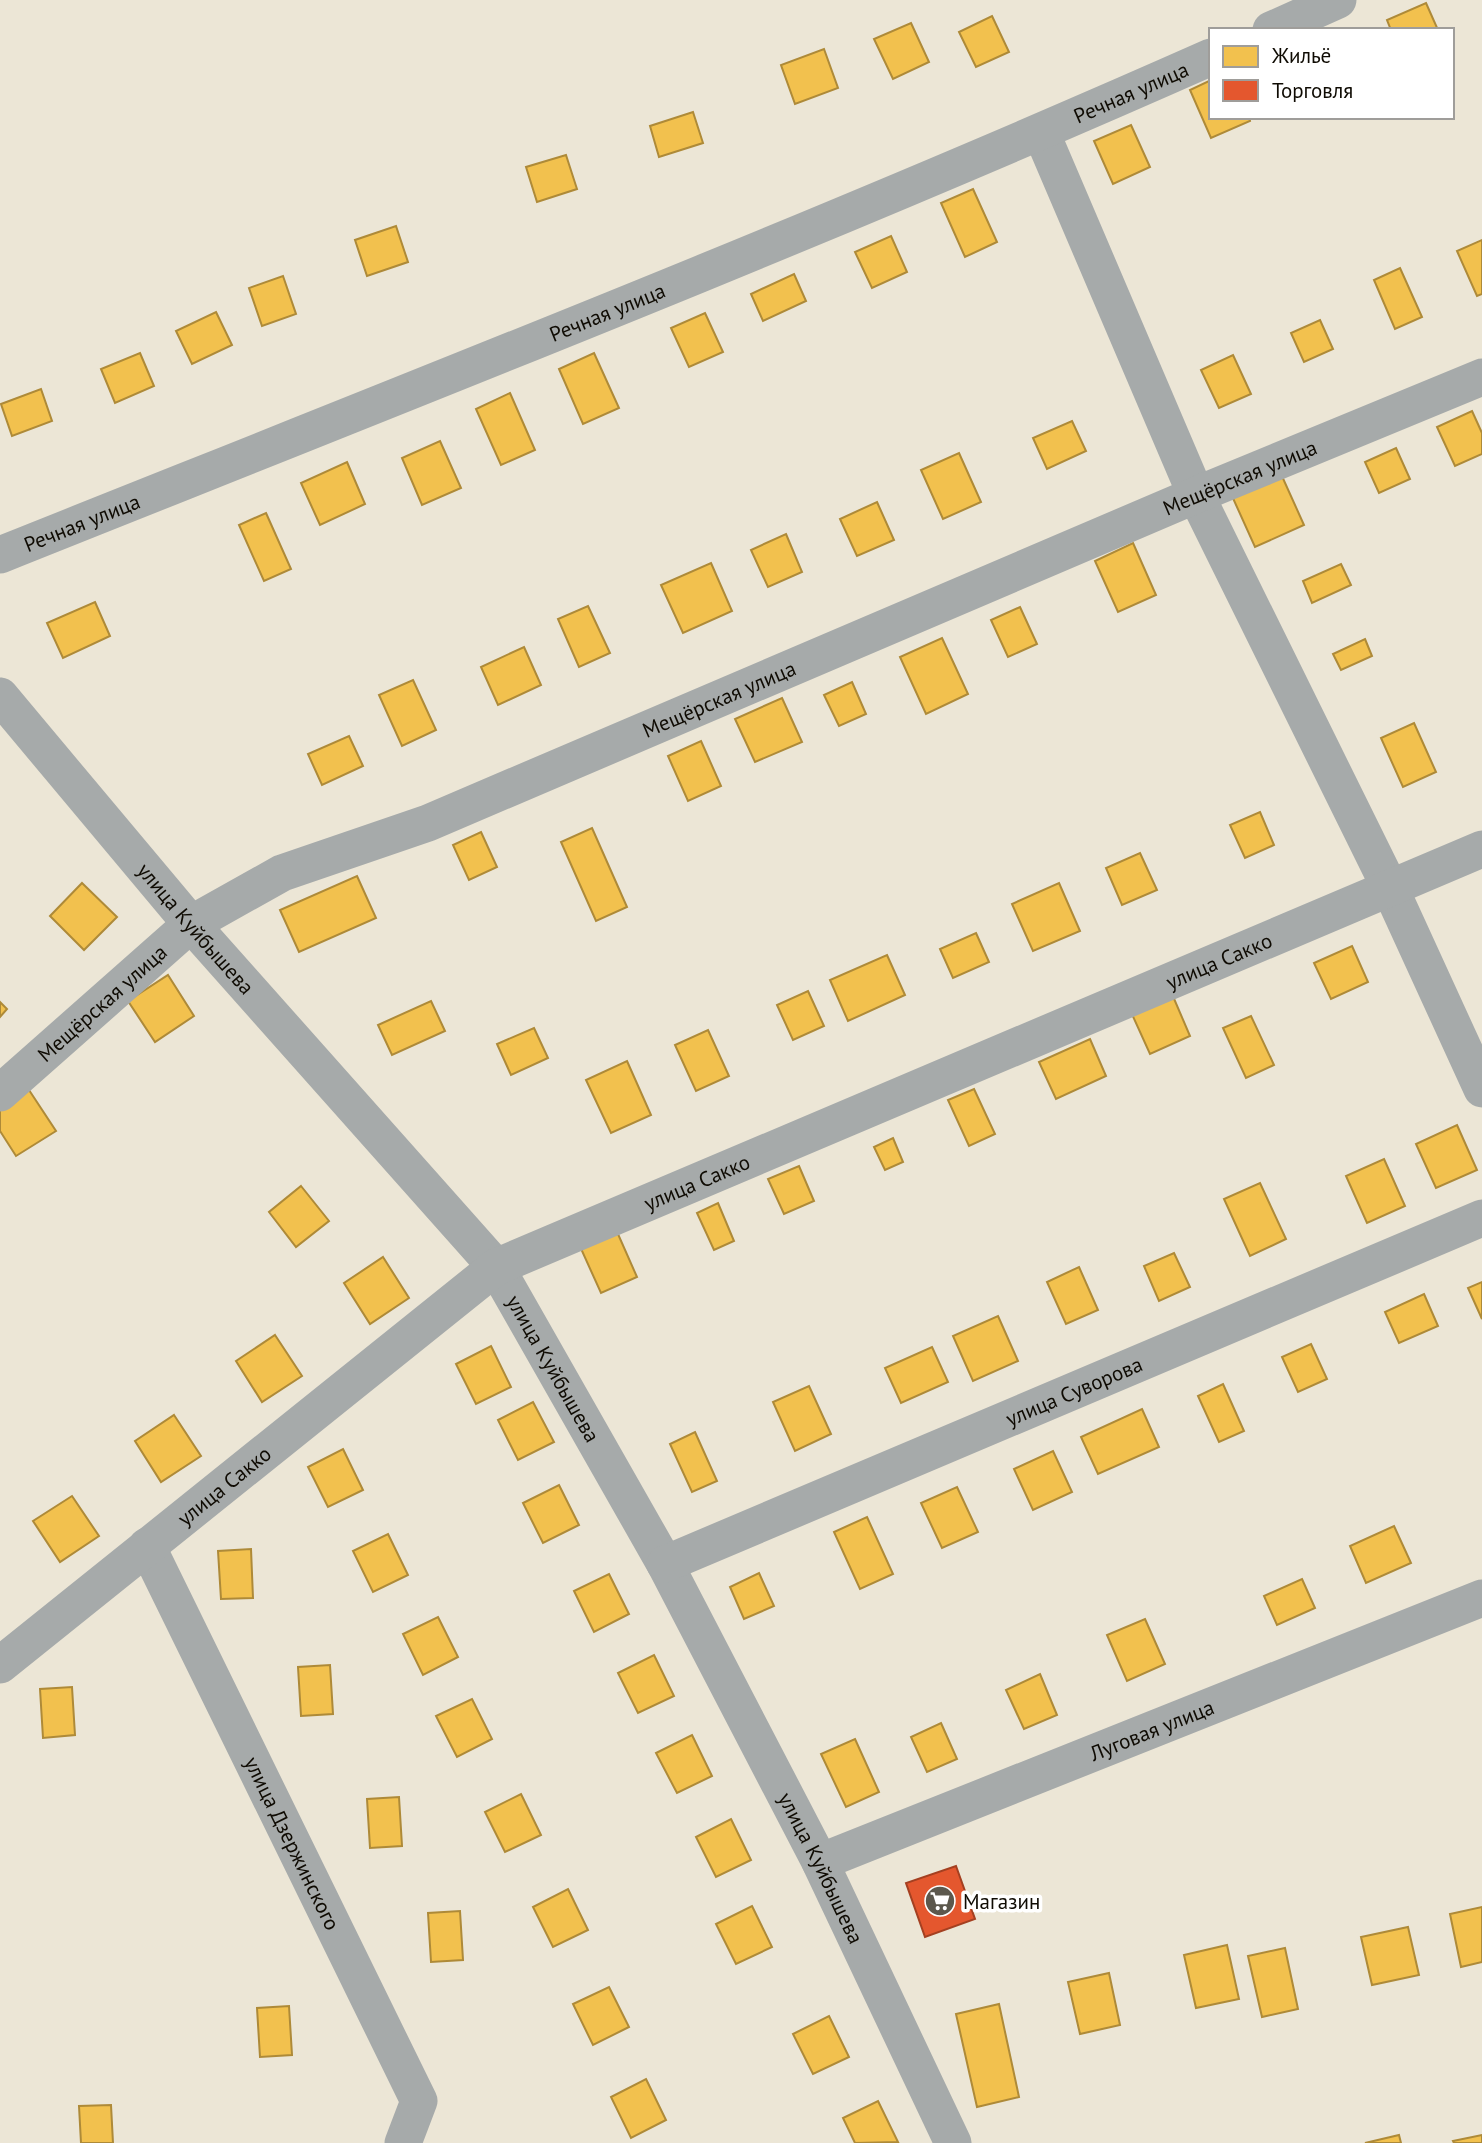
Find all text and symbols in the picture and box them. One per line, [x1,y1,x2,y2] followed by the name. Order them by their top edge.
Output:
[1209,28,1454,119] legend
[1271,42,1331,69] text: Жильё
[1069,55,1193,129] street label: Речная улица
[1272,77,1353,104] text: Торговля
[545,276,669,347] street label: Речная улица
[1159,433,1321,521] street label: Мещёрская улица
[20,487,144,558] street label: Речная улица
[638,654,800,743] street label: Мещёрская улица
[132,857,260,1000] street label: улица Куйбышева
[1162,926,1276,995] street label: улица Сакко
[31,938,172,1067] street label: Мещёрская улица
[640,1147,754,1216] street label: улица Сакко
[501,1290,606,1447] street label: улица Куйбышева
[1001,1350,1146,1432] street label: улица Суворова
[171,1440,276,1531] street label: улица Сакко
[1085,1693,1218,1767] street label: Луговая улица
[239,1752,347,1934] street label: улица Дзержинского
[773,1788,870,1948] street label: улица Куйбышева
[923,1884,957,1918] supermarket icon: Магазин
[963,1888,1040,1915] place label: Магазин

